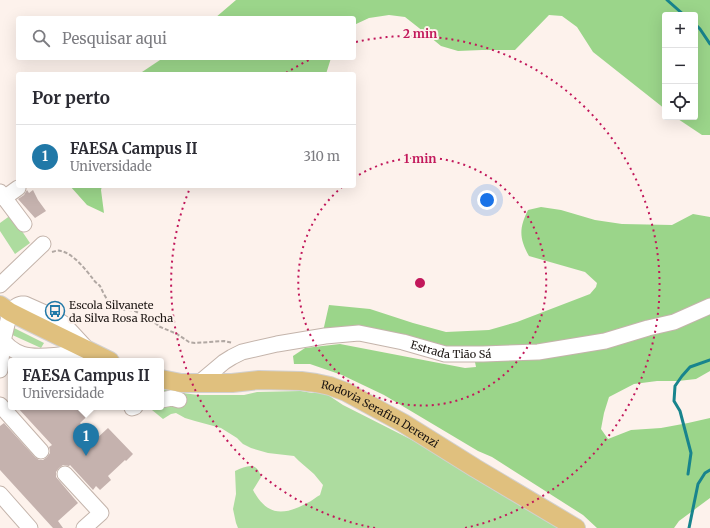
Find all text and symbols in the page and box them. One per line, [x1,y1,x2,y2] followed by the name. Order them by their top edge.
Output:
[662,12,698,120] map controls
[662,12,698,48] button: +
[16,16,356,60] search box
[403,26,437,41] text: 2 min
[30,27,52,49] icon: search
[62,29,167,48] text: Pesquisar aqui
[662,48,698,84] button: −
[662,84,698,120] button: locate
[32,87,110,109] text: Por perto
[70,139,197,158] text: FAESA Campus II
[42,148,48,165] text: 1
[303,148,340,165] text: 310 m
[404,151,436,166] text: 1 min
[70,158,152,175] text: Universidade
[477,190,497,210] your location
[413,276,427,290] centre of rings
[69,298,173,325] place label: Escola Silvanete da Silva Rosa Rocha
[44,300,66,322] bus stop icon: Escola Silvanete da Silva Rosa Rocha
[409,338,492,361] street label: Estrada Tião Sá
[8,358,164,410] popup
[22,366,150,385] text: FAESA Campus II
[320,377,442,451] street label: Rodovia Serafim Derenzi
[22,385,104,402] text: Universidade
[73,423,99,456] pin: 1

